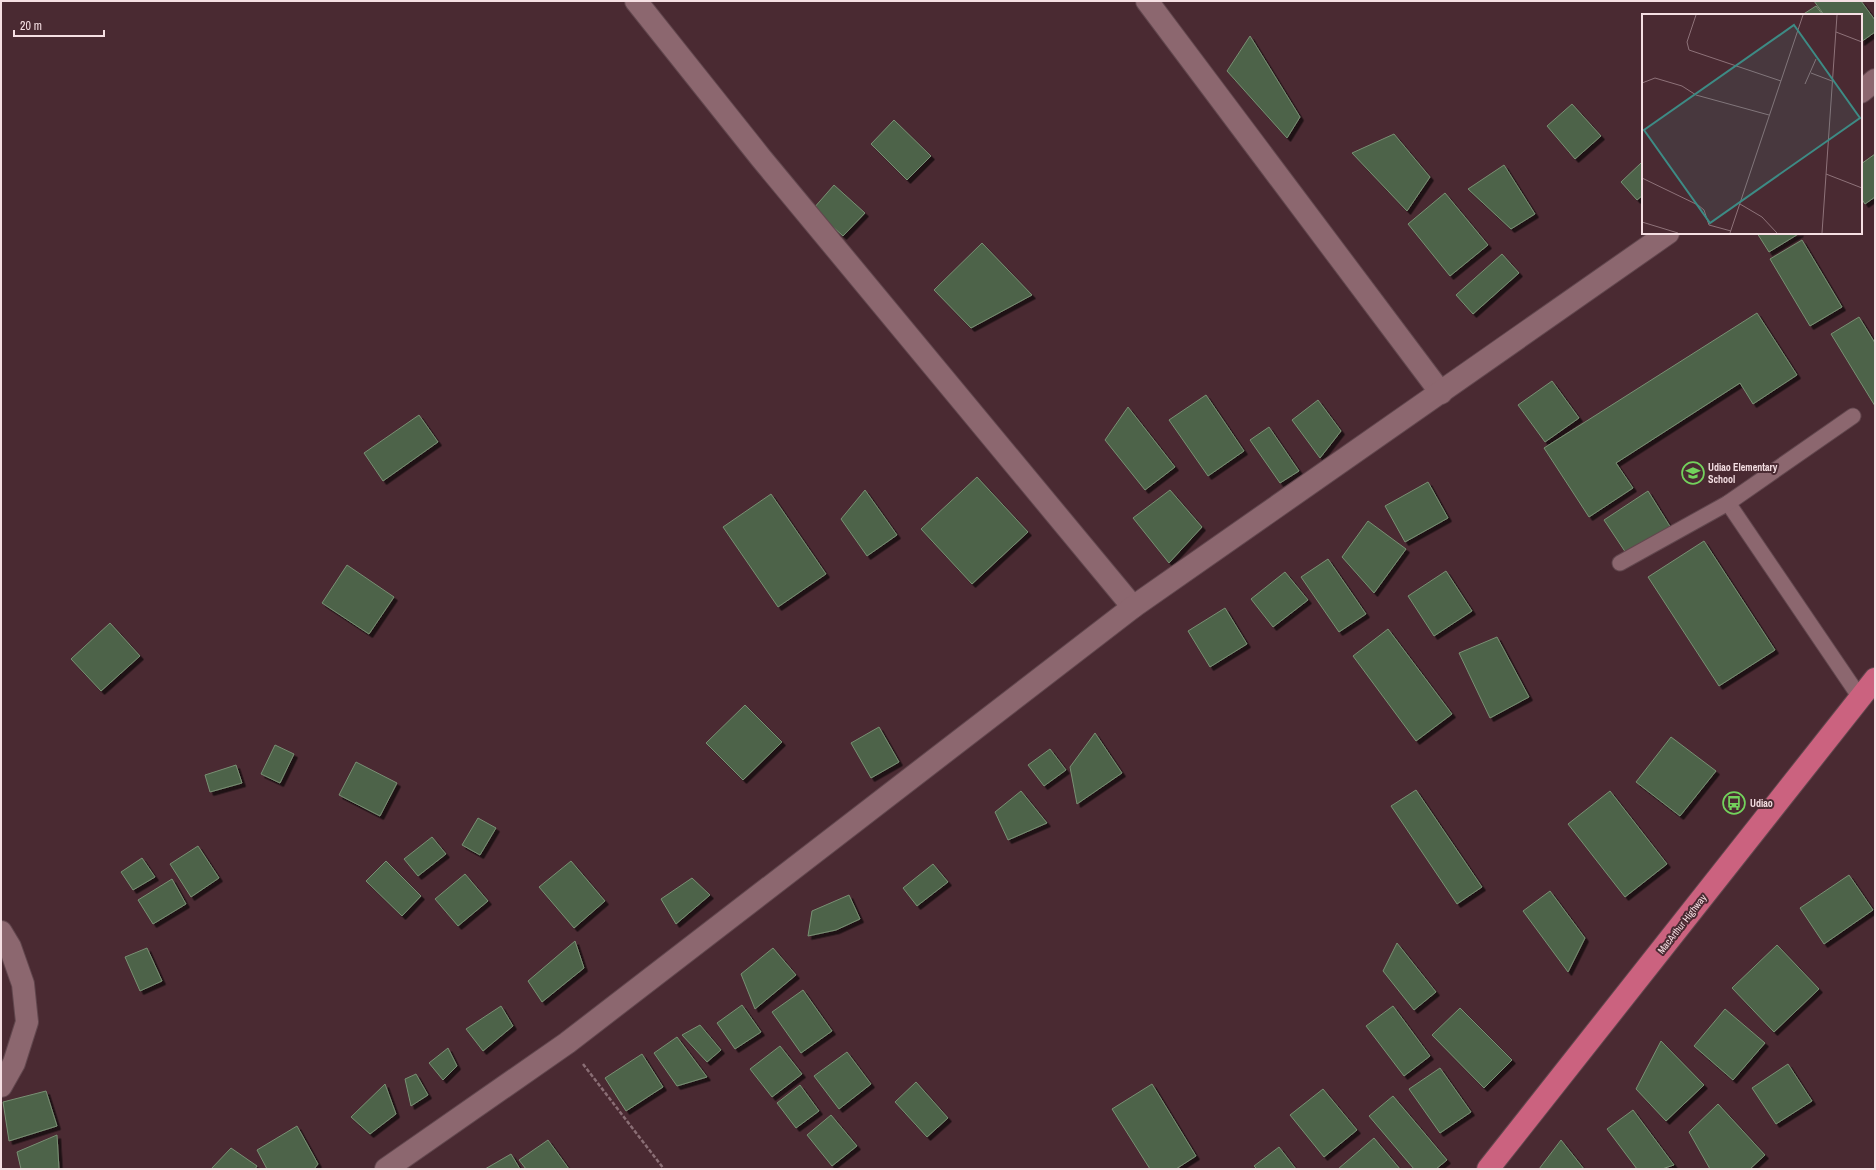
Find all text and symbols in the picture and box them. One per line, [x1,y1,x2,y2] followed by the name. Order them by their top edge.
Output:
[14,12,104,38] scale bar
[1642,14,1862,234] inset map
[20,18,42,34] text: 20 m
[1680,460,1706,486] school or university icon: Udiao Elementary School
[1708,461,1778,486] place label: Udiao Elementary School
[1721,790,1747,816] bus stop icon: Udiao
[1750,797,1773,810] place label: Udiao
[1655,891,1710,956] street label: MacArthur Highway

